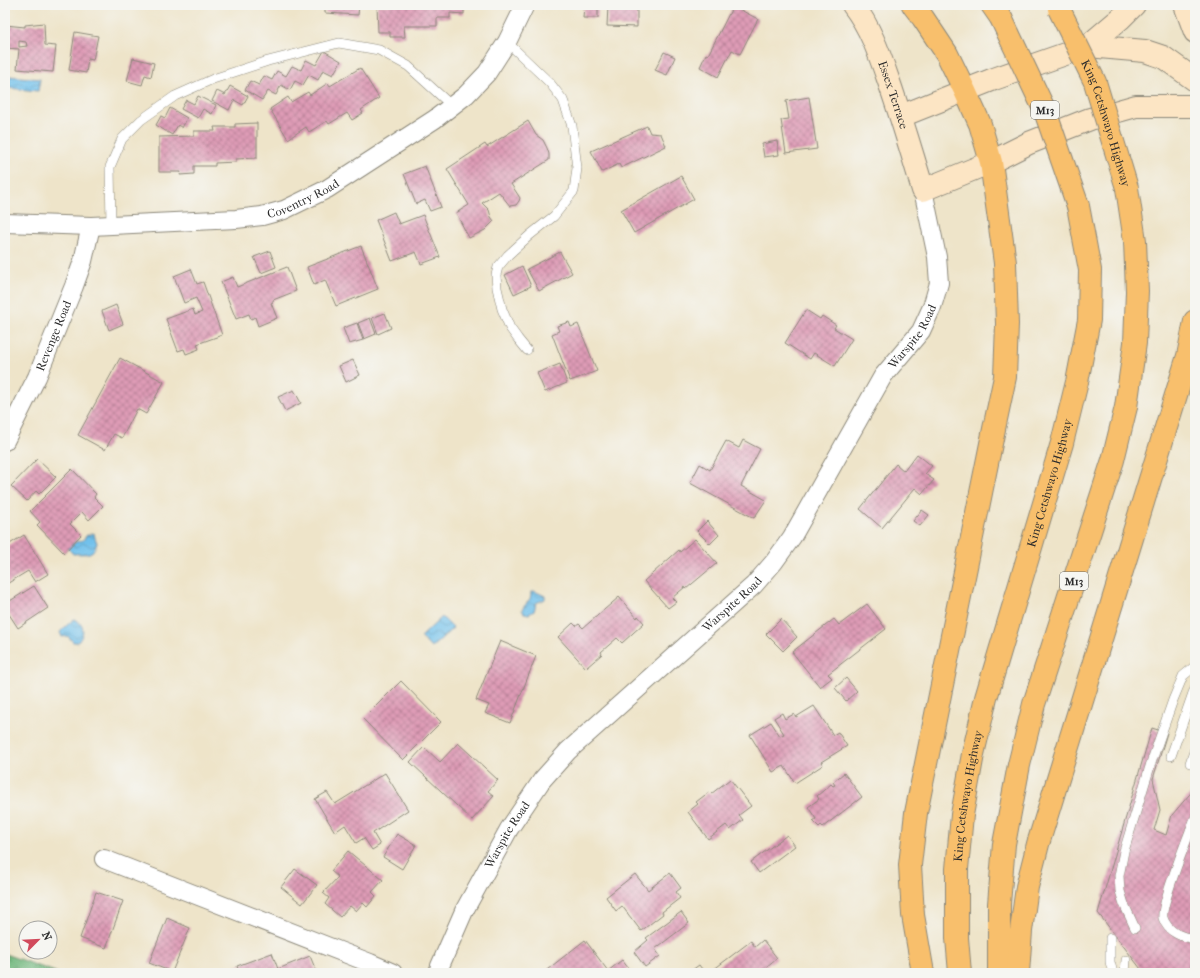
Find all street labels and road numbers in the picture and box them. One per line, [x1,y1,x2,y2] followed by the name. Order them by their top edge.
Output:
[1078,57,1133,189] street label: King Cetshwayo Highway
[875,59,911,131] street label: Essex Terrace
[1031,101,1059,119] road number: M13
[266,176,342,221] street label: Coventry Road
[33,298,74,373] street label: Revenge Road
[885,302,939,372] street label: Warspite Road
[1024,417,1075,549] street label: King Cetshwayo Highway
[1060,572,1088,590] road number: M13
[699,574,765,635] street label: Warspite Road
[951,728,985,862] street label: King Cetshwayo Highway
[481,798,533,871] street label: Warspite Road

